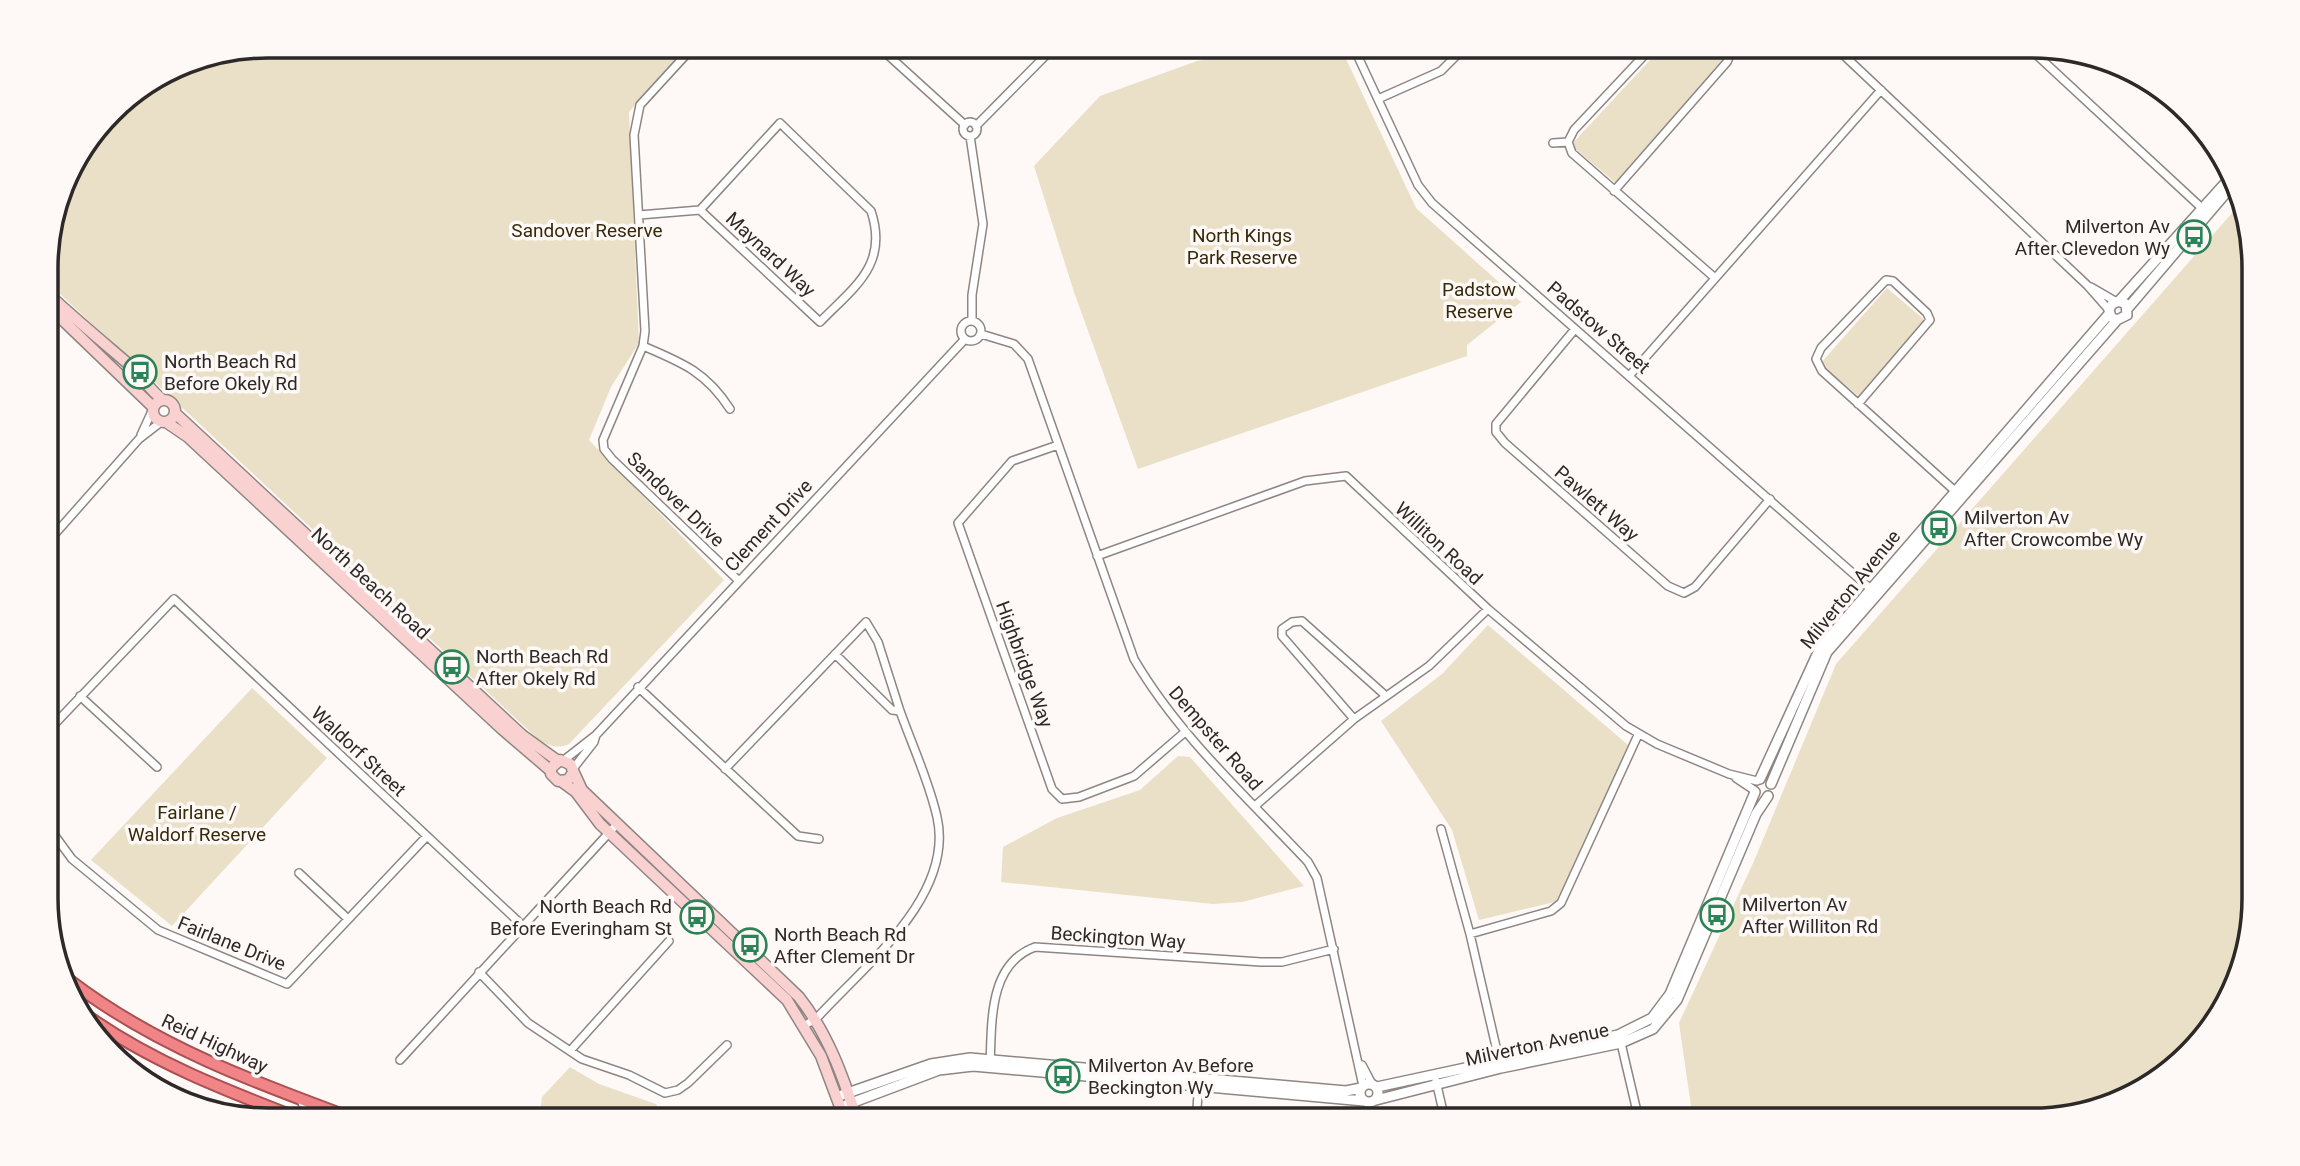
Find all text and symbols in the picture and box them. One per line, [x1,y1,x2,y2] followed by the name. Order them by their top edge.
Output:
[721,207,820,302] street label: Maynard Way
[2015,215,2170,260] place label: Milverton Av After Clevedon Wy
[2175,218,2213,256] bus stop icon: Milverton Av After Clevedon Wy
[511,219,663,242] park label: Sandover Reserve
[1187,224,1297,269] park label: North Kings Park Reserve
[1543,276,1655,378] street label: Padstow Street
[1442,278,1516,323] park label: Padstow Reserve
[164,350,298,395] place label: North Beach Rd Before Okely Rd
[121,353,159,391] bus stop icon: North Beach Rd Before Okely Rd
[622,447,729,552] street label: Sandover Drive
[1550,461,1643,546] street label: Pawlett Way
[720,474,817,576] street label: Clement Drive
[1390,497,1487,590] street label: Williton Road
[1964,506,2143,551] place label: Milverton Av After Crowcombe Wy
[1920,509,1958,547] bus stop icon: Milverton Av After Crowcombe Wy
[307,523,435,644] street label: North Beach Road
[1795,525,1905,653] street label: Milverton Avenue
[991,598,1058,731] street label: Highbridge Way
[476,645,608,690] place label: North Beach Rd After Okely Rd
[433,648,471,686] bus stop icon: North Beach Rd After Okely Rd
[1164,681,1267,795] street label: Dempster Road
[307,702,411,801] street label: Waldorf Street
[128,801,266,846] park label: Fairlane / Waldorf Reserve
[1742,893,1878,938] place label: Milverton Av After Williton Rd
[490,895,672,940] place label: North Beach Rd Before Everingham St
[1698,896,1736,934] bus stop icon: Milverton Av After Williton Rd
[678,898,716,936] bus stop icon: North Beach Rd Before Everingham St
[174,911,289,976] street label: Fairlane Drive
[1050,921,1186,954] street label: Beckington Way
[774,923,915,968] place label: North Beach Rd After Clement Dr
[731,926,769,964] bus stop icon: North Beach Rd After Clement Dr
[158,1009,272,1078] street label: Reid Highway
[1463,1018,1611,1071] street label: Milverton Avenue
[1088,1054,1254,1099] place label: Milverton Av Before Beckington Wy
[1044,1057,1082,1095] bus stop icon: Milverton Av Before Beckington Wy

